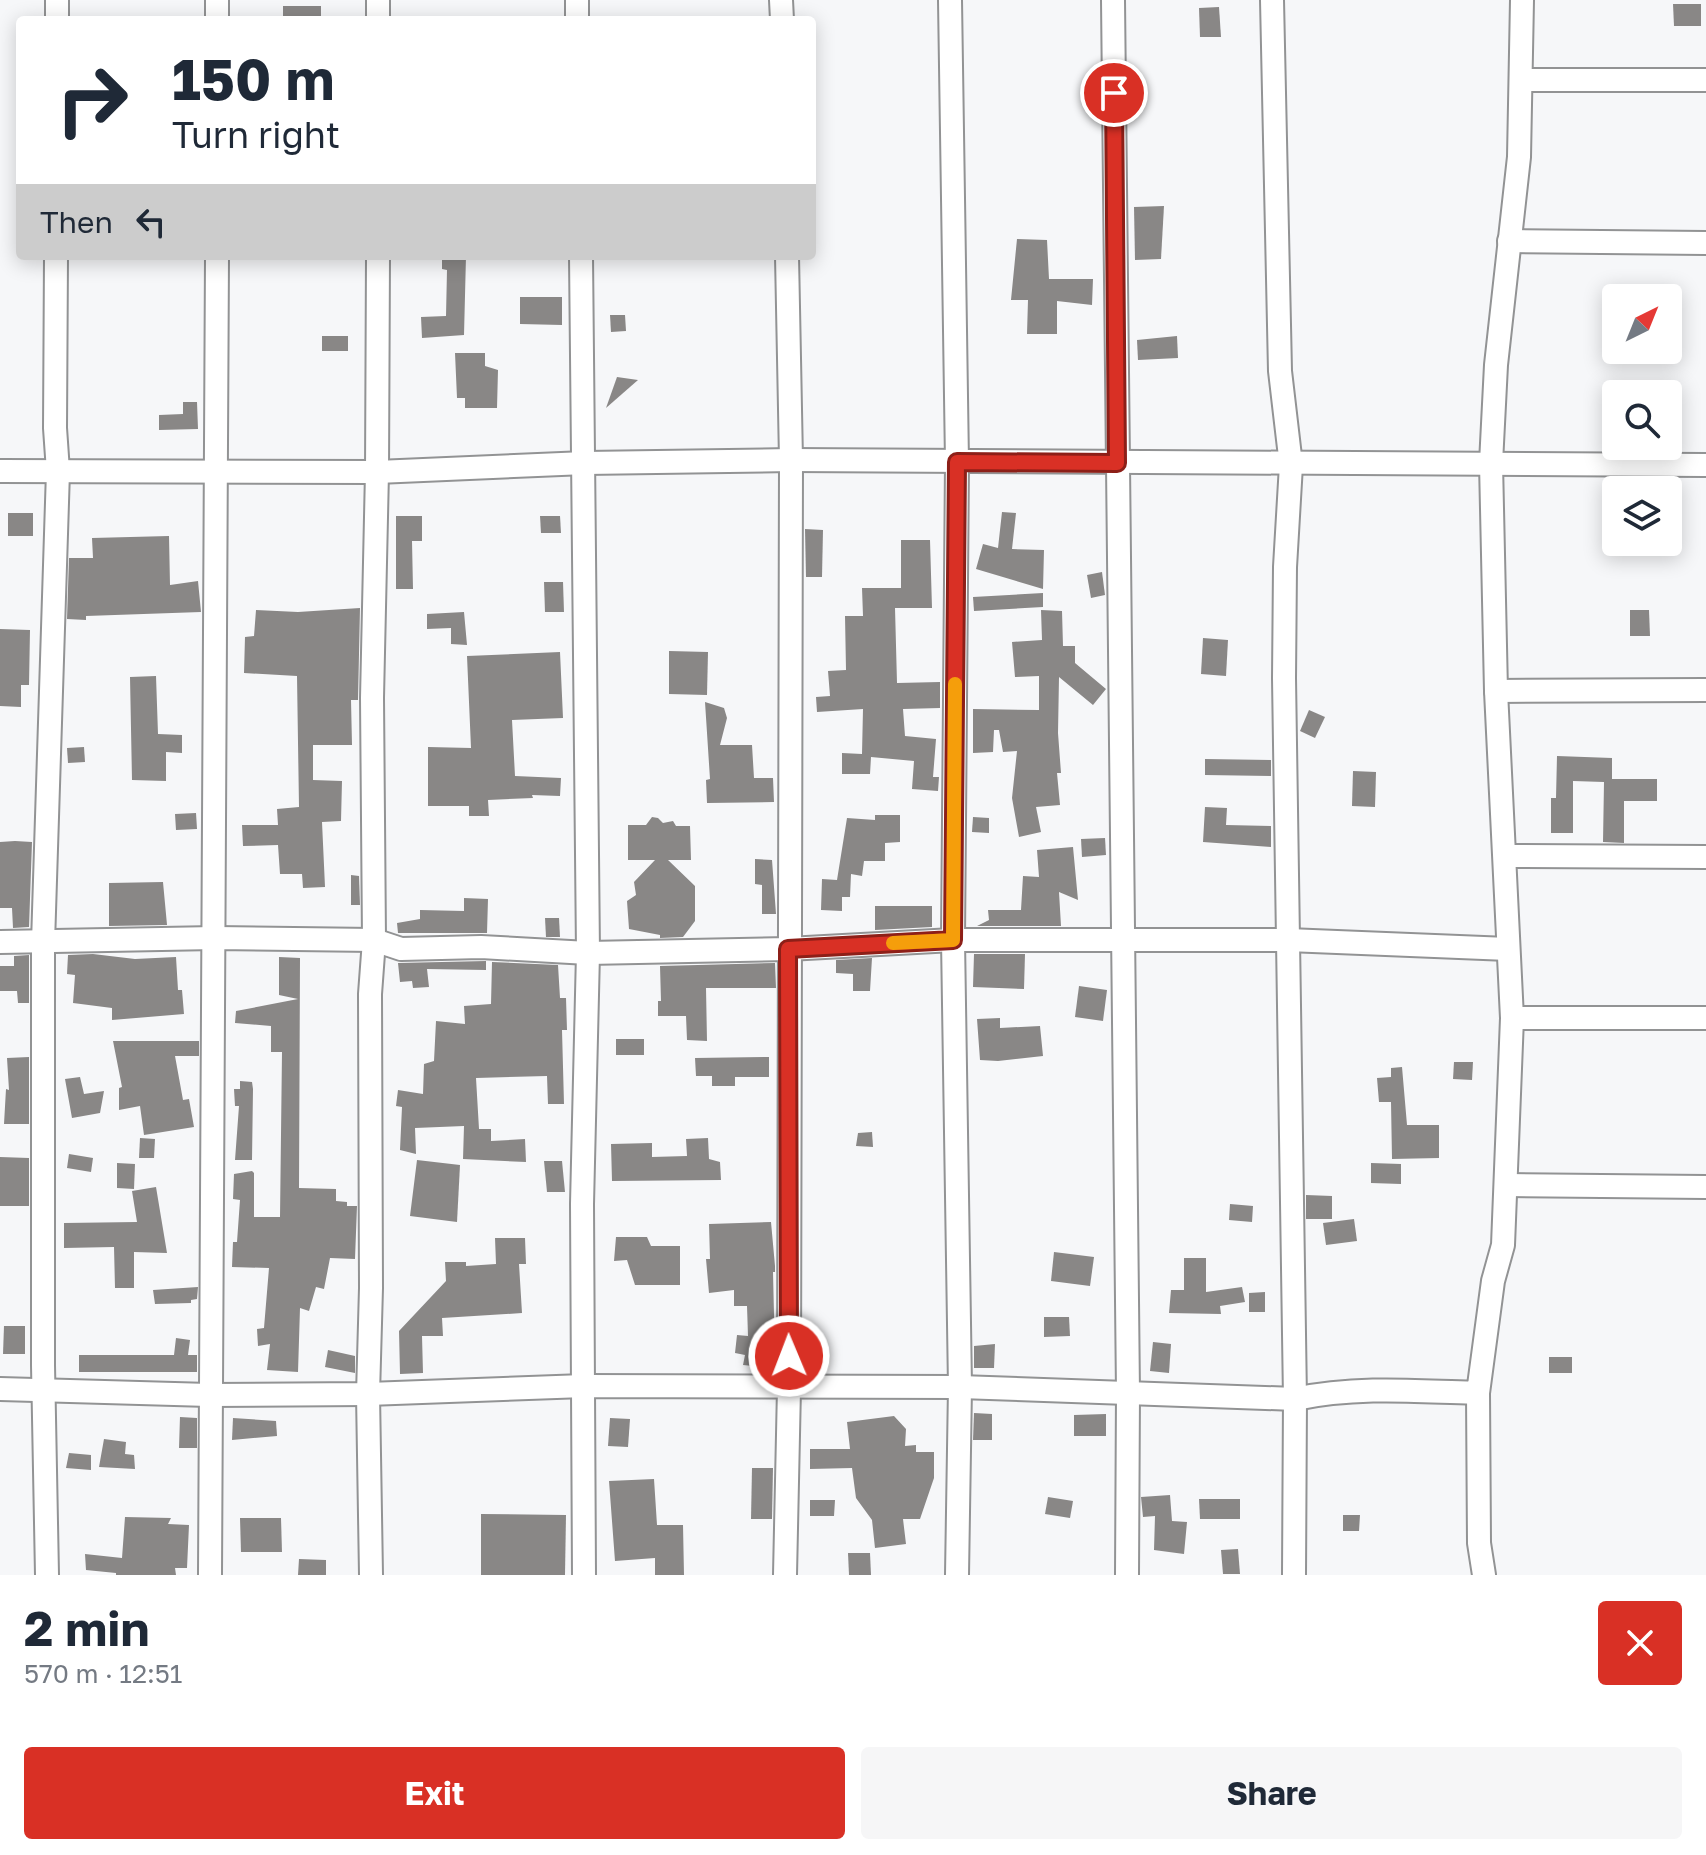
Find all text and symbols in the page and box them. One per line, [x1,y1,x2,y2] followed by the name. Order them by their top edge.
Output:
[172,45,334,112] text: 150 m
[40,48,144,152] icon: right
[1080,59,1148,127] pin
[1092,71,1136,115] icon: arrive
[172,113,340,156] text: Turn right
[129,200,173,244] icon: left
[40,204,113,240] text: Then
[1602,284,1682,364] north arrow
[1602,284,1682,556] map controls
[1602,380,1682,460] button: search
[1602,476,1682,556] button: layers
[747,1314,831,1398] position arrow
[24,1599,149,1657] text: 2 min
[1598,1601,1682,1685] button: close
[24,1658,182,1689] text: 570 m · 12:51
[24,1747,845,1839] button: Exit
[861,1747,1682,1839] button: Share

